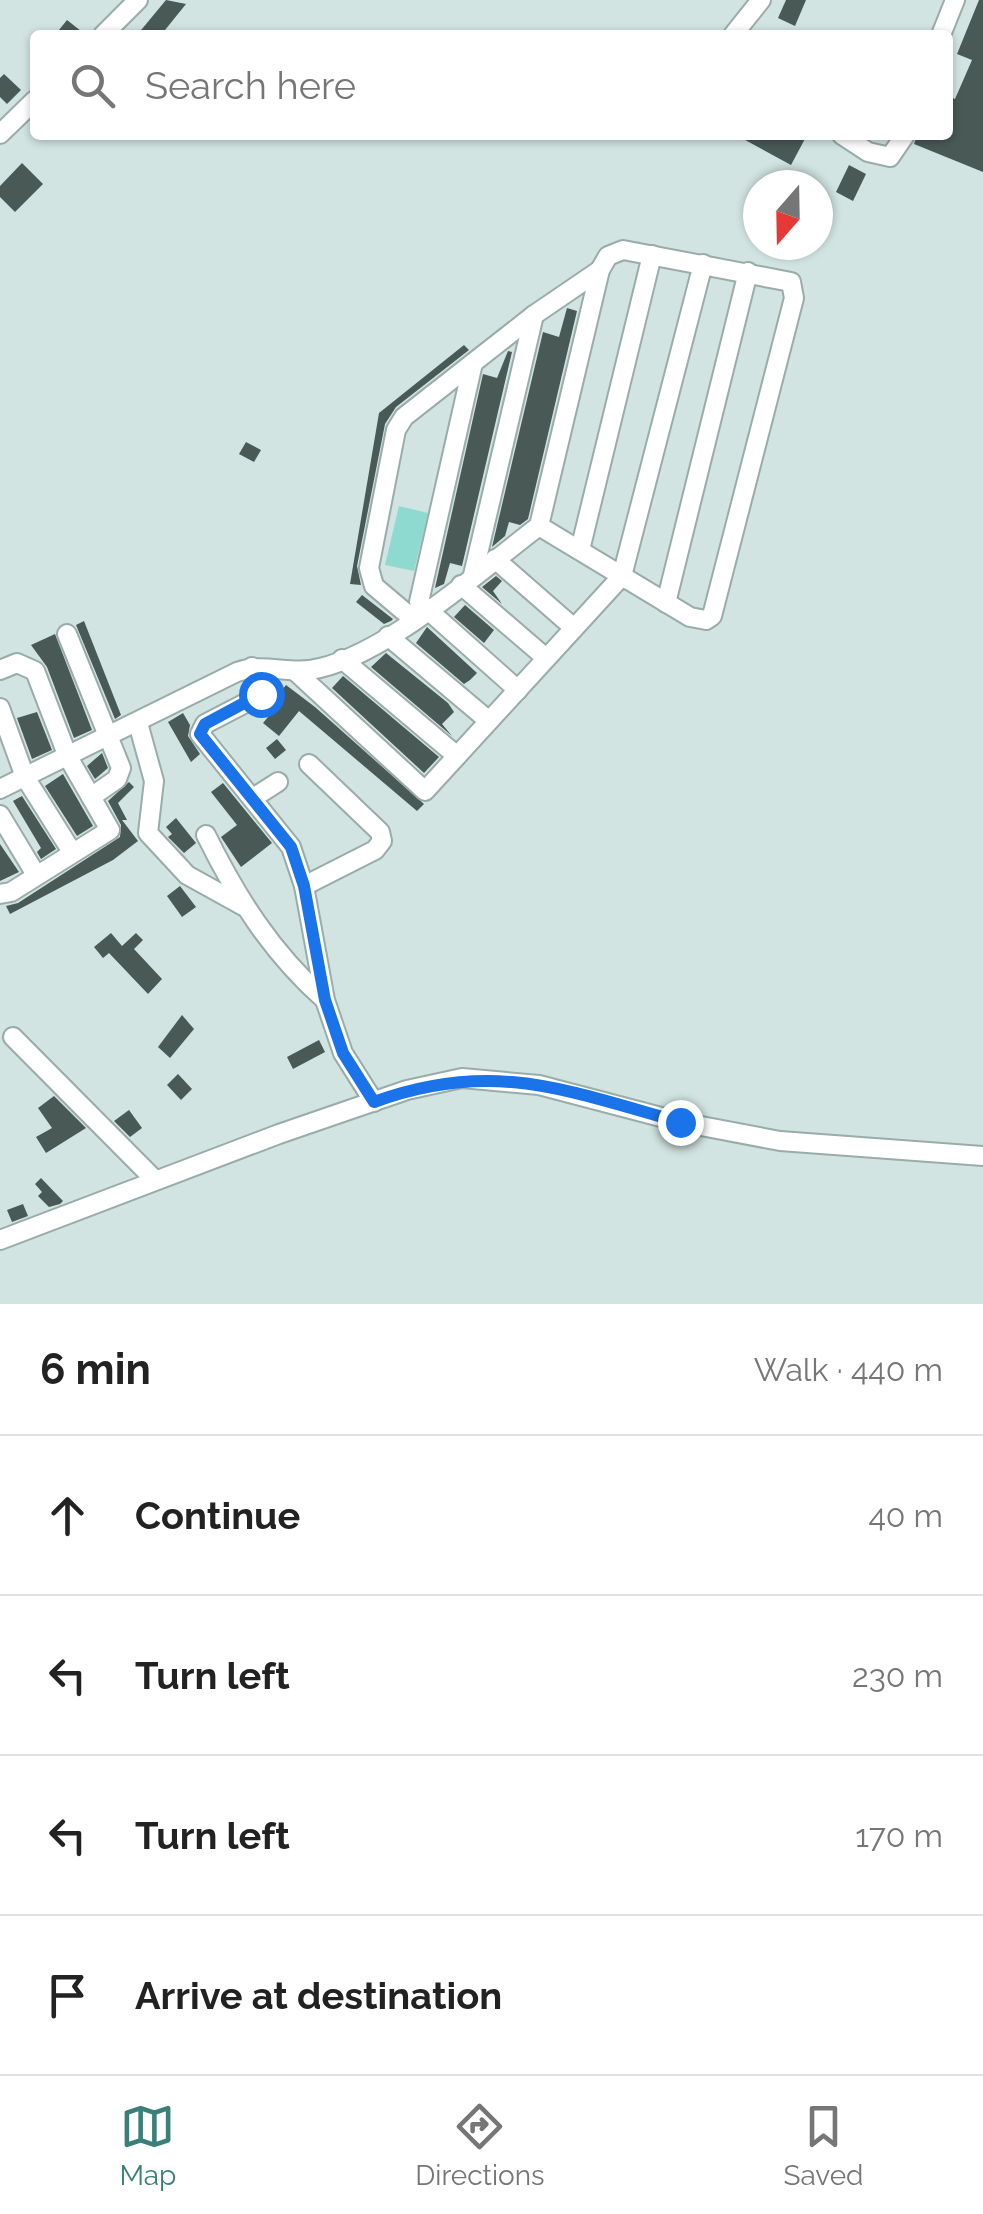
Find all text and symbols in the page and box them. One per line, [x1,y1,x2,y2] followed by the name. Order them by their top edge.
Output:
[30,30,953,140] search box
[65,58,120,113] icon: search
[145,63,356,108] text: Search here
[743,170,833,260] north arrow
[239,672,285,718] route start
[658,1100,704,1146] route end
[40,1345,151,1394] text: 6 min
[754,1351,943,1388] text: Walk · 440 m
[40,1488,95,1543] icon: ahead
[135,1493,300,1538] text: Continue
[868,1497,943,1534] text: 40 m
[40,1648,95,1703] icon: left
[135,1653,290,1698] text: Turn left
[852,1657,943,1694] text: 230 m
[40,1808,95,1863] icon: left
[135,1813,290,1858] text: Turn left
[855,1817,943,1854] text: 170 m
[40,1968,95,2023] icon: arrive
[135,1973,502,2018] text: Arrive at destination
[119,2099,176,2192] tab: Map
[415,2099,545,2192] tab: Directions
[783,2099,864,2192] tab: Saved

